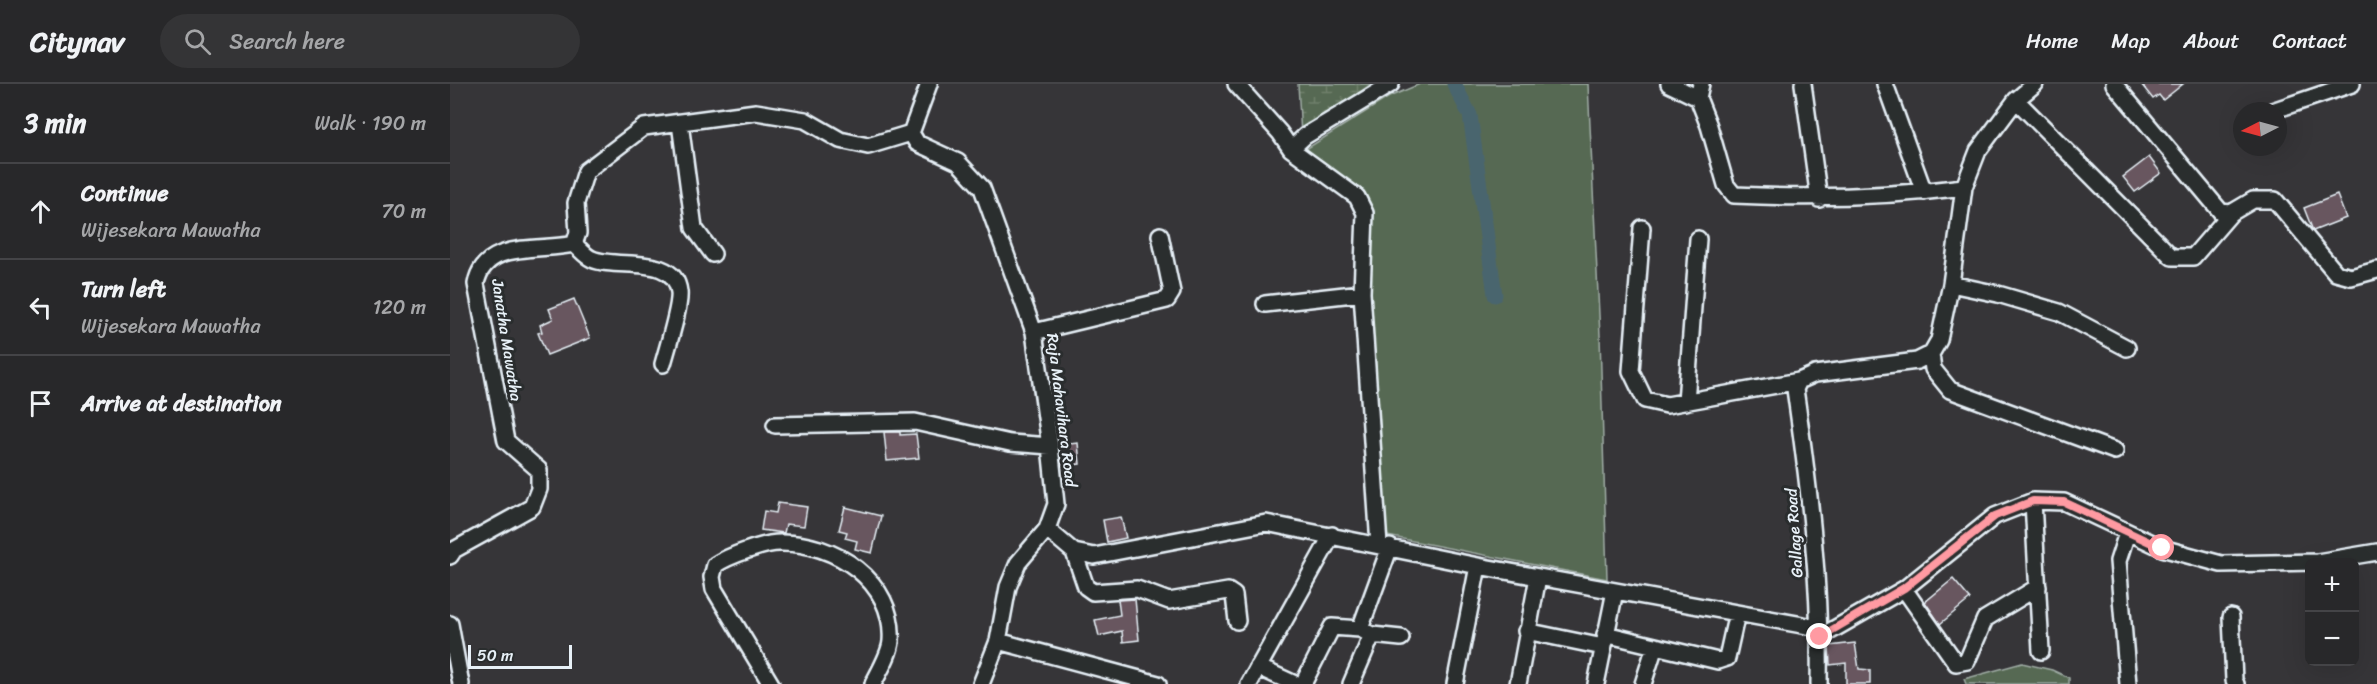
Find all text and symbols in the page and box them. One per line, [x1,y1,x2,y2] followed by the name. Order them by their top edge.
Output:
[160,14,580,68] search box
[30,17,124,66] text: Citynav
[229,22,345,61] text: Search here
[2026,22,2078,60] text: Home
[2111,22,2150,60] text: Map
[2183,22,2240,60] text: About
[2273,22,2347,60] text: Contact
[181,25,214,58] icon: search
[24,100,86,146] text: 3 min
[2233,102,2287,156] north arrow
[314,106,426,141] text: Walk · 190 m
[81,174,169,213] text: Continue
[381,194,426,229] text: 70 m
[24,195,57,228] icon: ahead
[81,213,260,248] text: Wijesekara Mawatha
[81,270,166,309] text: Turn left
[483,276,531,403] street label: Janatha Mawatha
[373,290,426,325] text: 120 m
[24,291,57,324] icon: left
[81,309,260,344] text: Wijesekara Mawatha
[1038,332,1086,490] street label: Raja Mahavihara Road
[81,384,282,423] text: Arrive at destination
[24,387,57,420] icon: arrive
[1776,486,1812,579] street label: Gallage Road
[2148,534,2174,560] route start
[2305,558,2359,666] map controls
[2305,558,2359,612] button: +
[2305,612,2359,666] button: −
[1806,623,1832,649] route end
[477,641,513,670] text: 50 m
[468,642,572,670] scale bar

